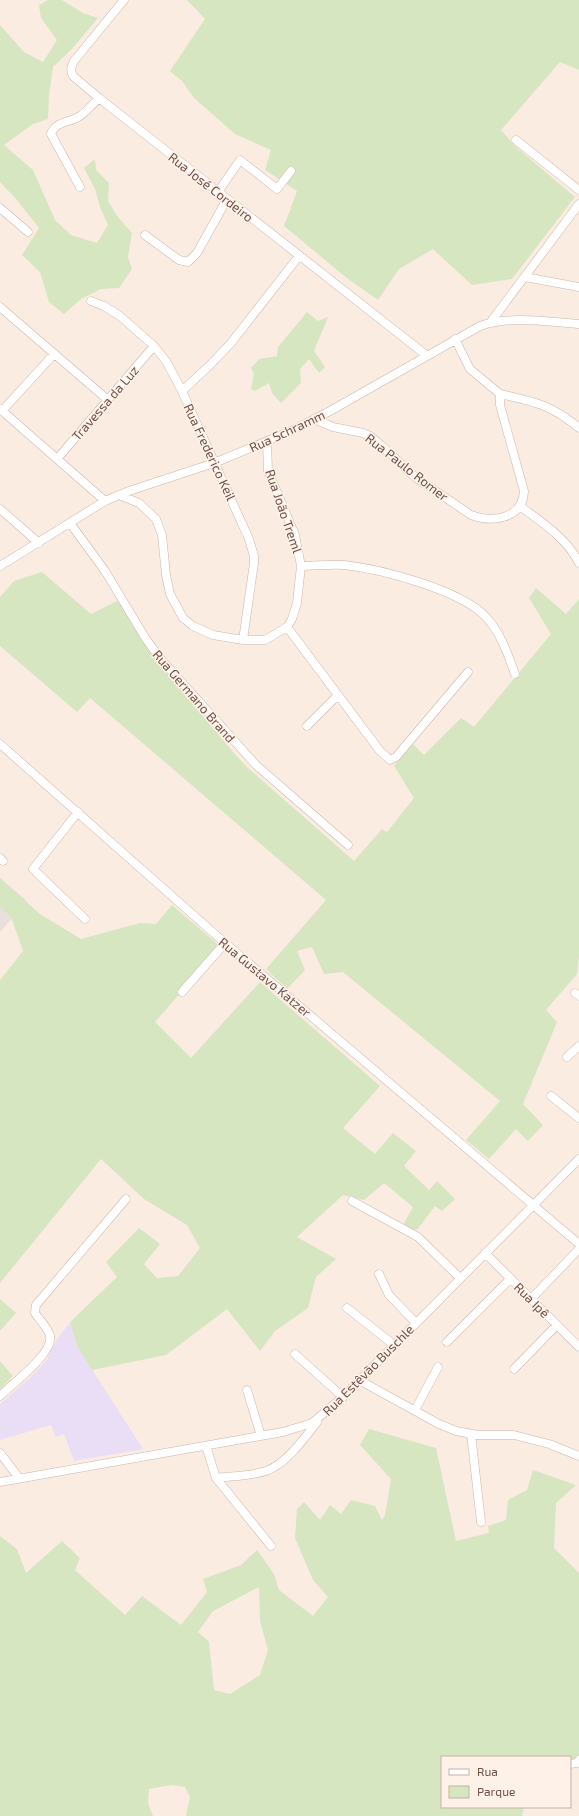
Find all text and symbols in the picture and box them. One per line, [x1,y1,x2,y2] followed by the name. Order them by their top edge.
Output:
[165,149,257,225] street label: Rua José Cordeiro
[68,362,142,444] street label: Travessa da Luz
[181,401,240,503] street label: Rua Frederico Keil
[247,406,327,456] street label: Rua Schramm
[362,430,452,504] street label: Rua Paulo Romer
[262,467,306,555] street label: Rua João Treml
[149,646,239,746] street label: Rua Germano Brand
[216,934,314,1020] street label: Rua Gustavo Katzer
[511,1279,553,1321] street label: Rua Ipê
[319,1321,417,1419] street label: Rua Estêvão Buschle
[441,1756,571,1808] legend
[477,1764,498,1778] text: Rua
[477,1784,515,1798] text: Parque

